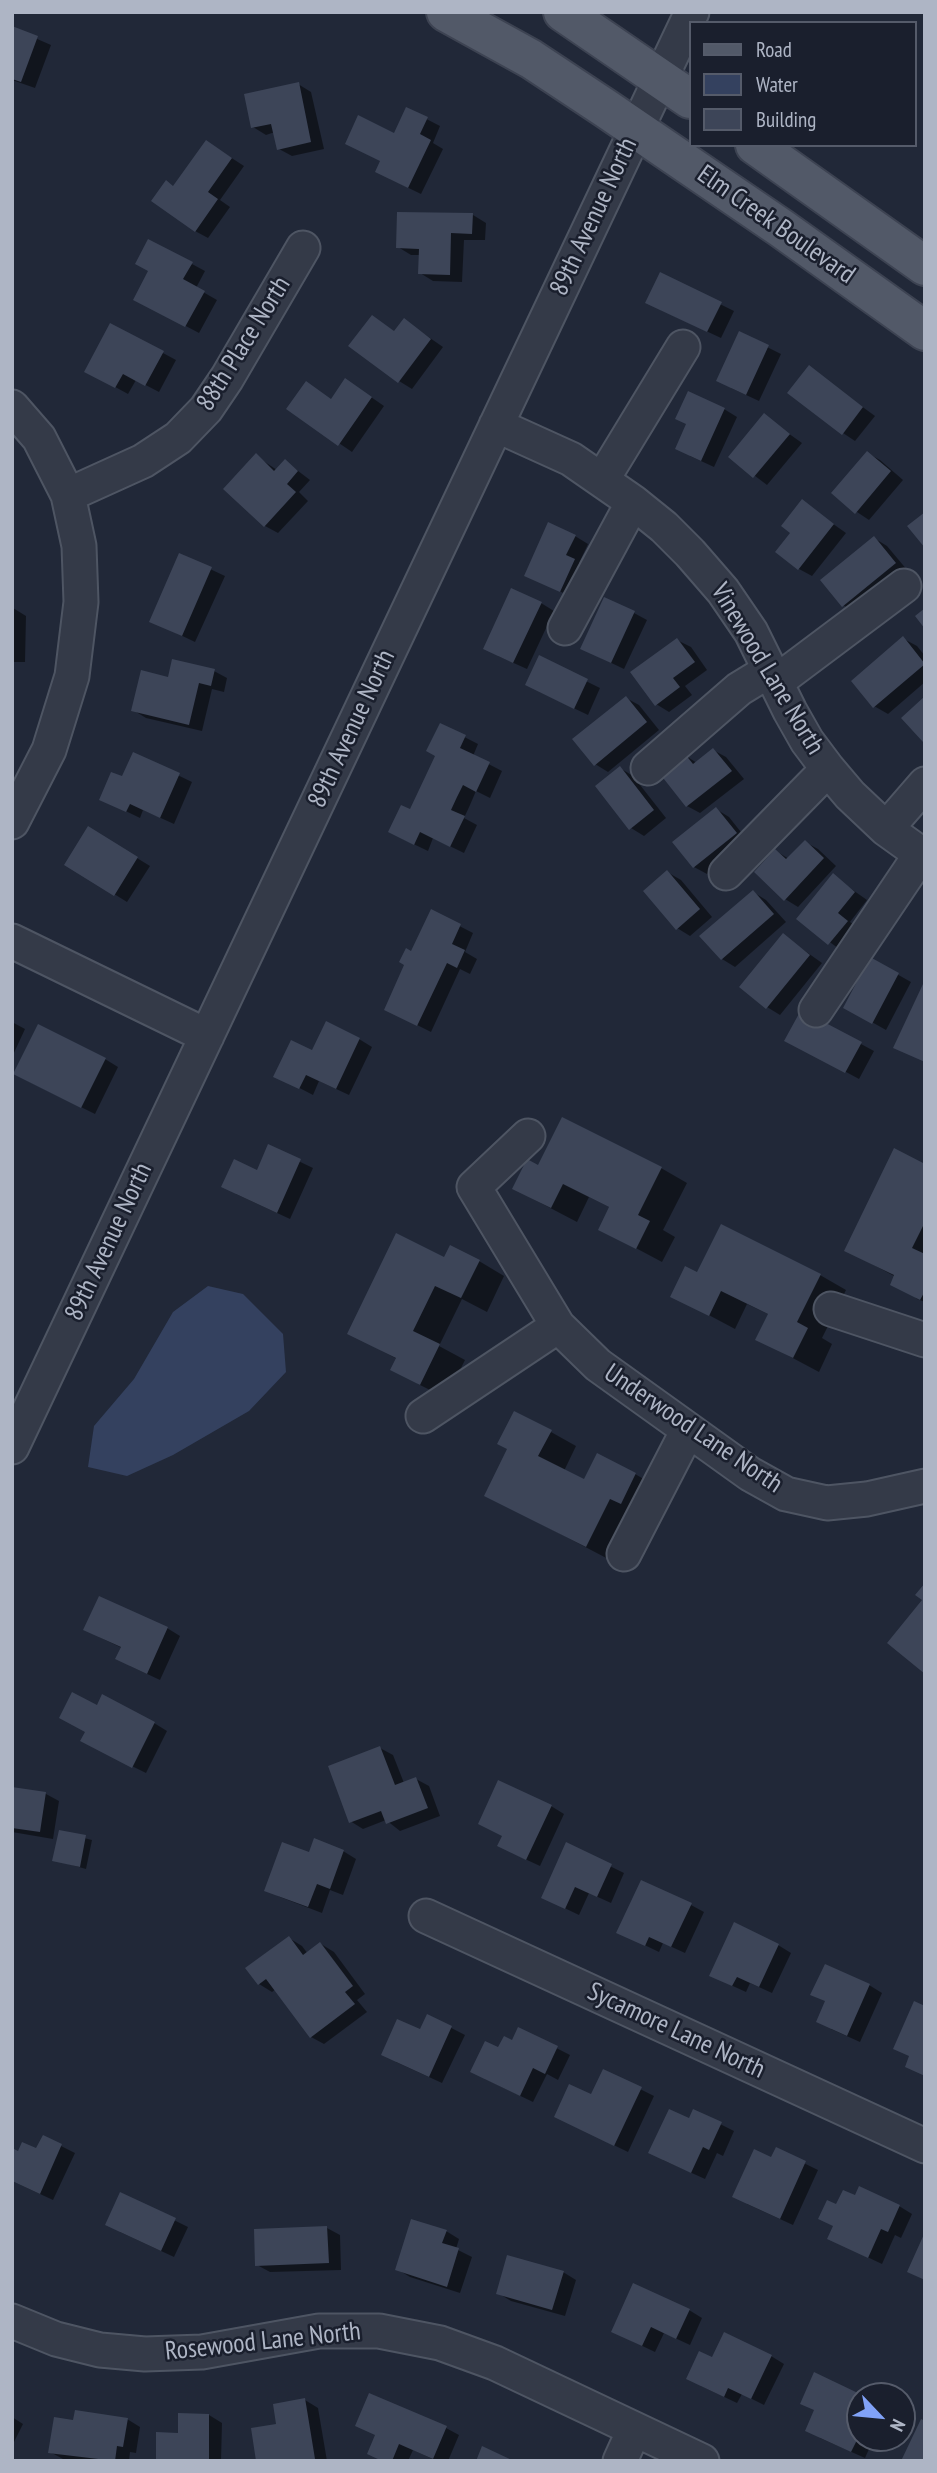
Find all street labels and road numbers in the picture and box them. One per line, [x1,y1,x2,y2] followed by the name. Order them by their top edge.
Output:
[544,133,644,301] street label: 89th Avenue North
[691,159,861,291] street label: Elm Creek Boulevard
[190,271,298,417] street label: 88th Place North
[704,578,830,760] street label: Vinewood Lane North
[302,645,402,813] street label: 89th Avenue North
[59,1158,159,1326] street label: 89th Avenue North
[598,1358,788,1500] street label: Underwood Lane North
[582,1976,770,2086] street label: Sycamore Lane North
[164,2316,362,2368] street label: Rosewood Lane North

